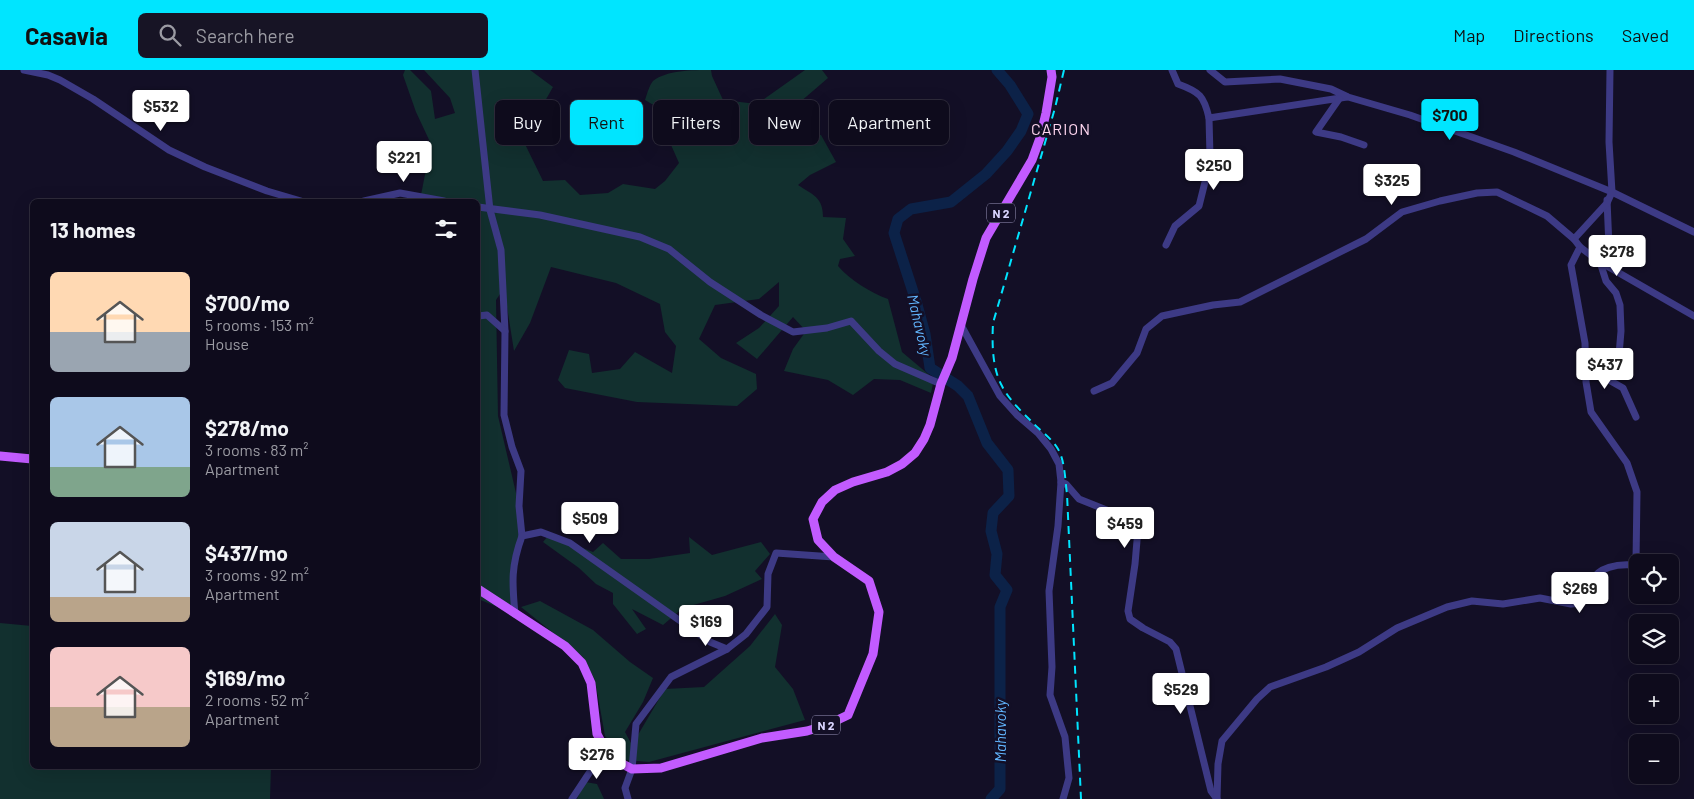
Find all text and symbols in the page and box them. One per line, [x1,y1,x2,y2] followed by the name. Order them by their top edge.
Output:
[138,13,488,58] search box
[25,21,108,50] text: Casavia
[156,21,184,49] icon: search
[196,24,295,47] text: Search here
[1453,24,1485,46] text: Map
[1513,24,1594,46] text: Directions
[1622,24,1669,46] text: Saved
[131,90,191,132] pin: $532
[143,96,179,115] text: $532
[1420,98,1480,141] pin: $700
[495,100,560,145] chip: Buy
[570,100,643,145] chip: Rent
[653,100,739,145] chip: Filters
[749,100,819,145] chip: New
[829,100,949,145] chip: Apartment
[1432,105,1468,124] text: $700
[1031,119,1091,138] district label: CARION
[374,140,434,183] pin: $221
[388,147,420,166] text: $221
[1184,148,1244,191] pin: $250
[1196,155,1232,174] text: $250
[1362,164,1422,206] pin: $325
[1374,170,1410,189] text: $325
[987,204,1015,222] road number: N 2
[432,215,460,243] icon: filters
[50,217,135,242] text: 13 homes
[1587,234,1647,277] pin: $278
[1600,241,1634,260] text: $278
[205,290,290,315] text: $700/mo
[90,292,150,352] icon: home
[904,292,936,359] water label: Mahavoky
[205,315,314,334] text: 5 rooms · 153 m²
[205,334,249,353] text: House
[1575,348,1635,390] pin: $437
[1587,354,1623,373] text: $437
[205,415,289,440] text: $278/mo
[90,417,150,477] icon: home
[205,440,309,459] text: 3 rooms · 83 m²
[205,459,280,478] text: Apartment
[560,502,620,544] pin: $509
[1095,506,1155,549] pin: $459
[572,508,608,527] text: $509
[1107,513,1143,532] text: $459
[205,540,288,565] text: $437/mo
[90,542,150,602] icon: home
[1629,554,1679,784] map controls
[1629,554,1679,604] button: locate
[205,565,309,584] text: 3 rooms · 92 m²
[1550,572,1610,614] pin: $269
[1562,578,1598,597] text: $269
[205,584,280,603] text: Apartment
[676,604,736,647] pin: $169
[690,611,722,630] text: $169
[1629,614,1679,664] button: layers
[205,665,285,690] text: $169/mo
[90,667,150,727] icon: home
[1151,672,1211,715] pin: $529
[1629,674,1679,724] button: +
[1163,679,1199,698] text: $529
[205,690,309,709] text: 2 rooms · 52 m²
[991,698,1009,762] water label: Mahavoky
[205,709,280,728] text: Apartment
[812,716,840,734] road number: N 2
[1629,734,1679,784] button: −
[567,738,627,780] pin: $276
[580,744,614,763] text: $276

